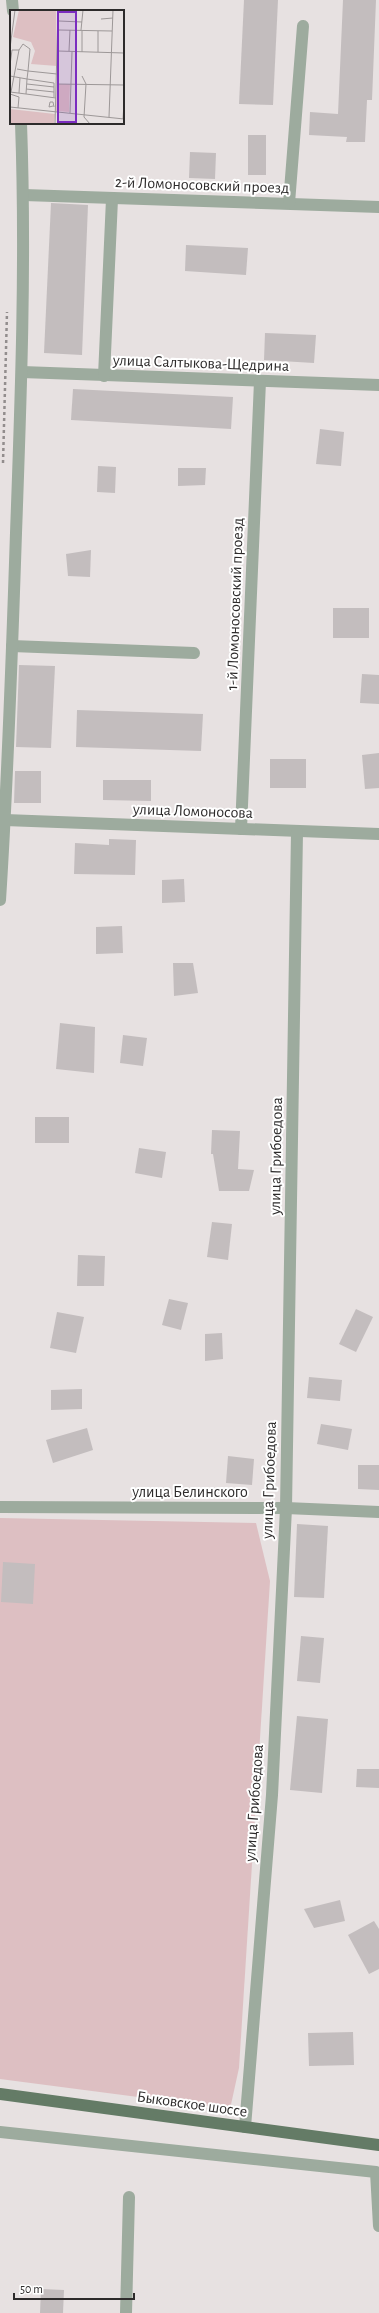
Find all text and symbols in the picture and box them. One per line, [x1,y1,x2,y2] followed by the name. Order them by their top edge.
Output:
[10,10,124,124] inset map
[115,174,289,196] street label: 2-й Ломоносовский проезд
[112,352,289,375] street label: улица Салтыкова-Щедрина
[224,517,246,691] street label: 1-й Ломоносовский проезд
[132,801,253,822] street label: улица Ломоносова
[267,1097,286,1216] street label: улица Грибоедова
[259,1421,280,1540] street label: улица Грибоедова
[131,1484,248,1501] street label: улица Белинского
[242,1744,267,1863] street label: улица Грибоедова
[136,2088,248,2120] street label: Быковское шоссе
[14,2275,134,2301] scale bar
[20,2283,43,2295] text: 50 m

